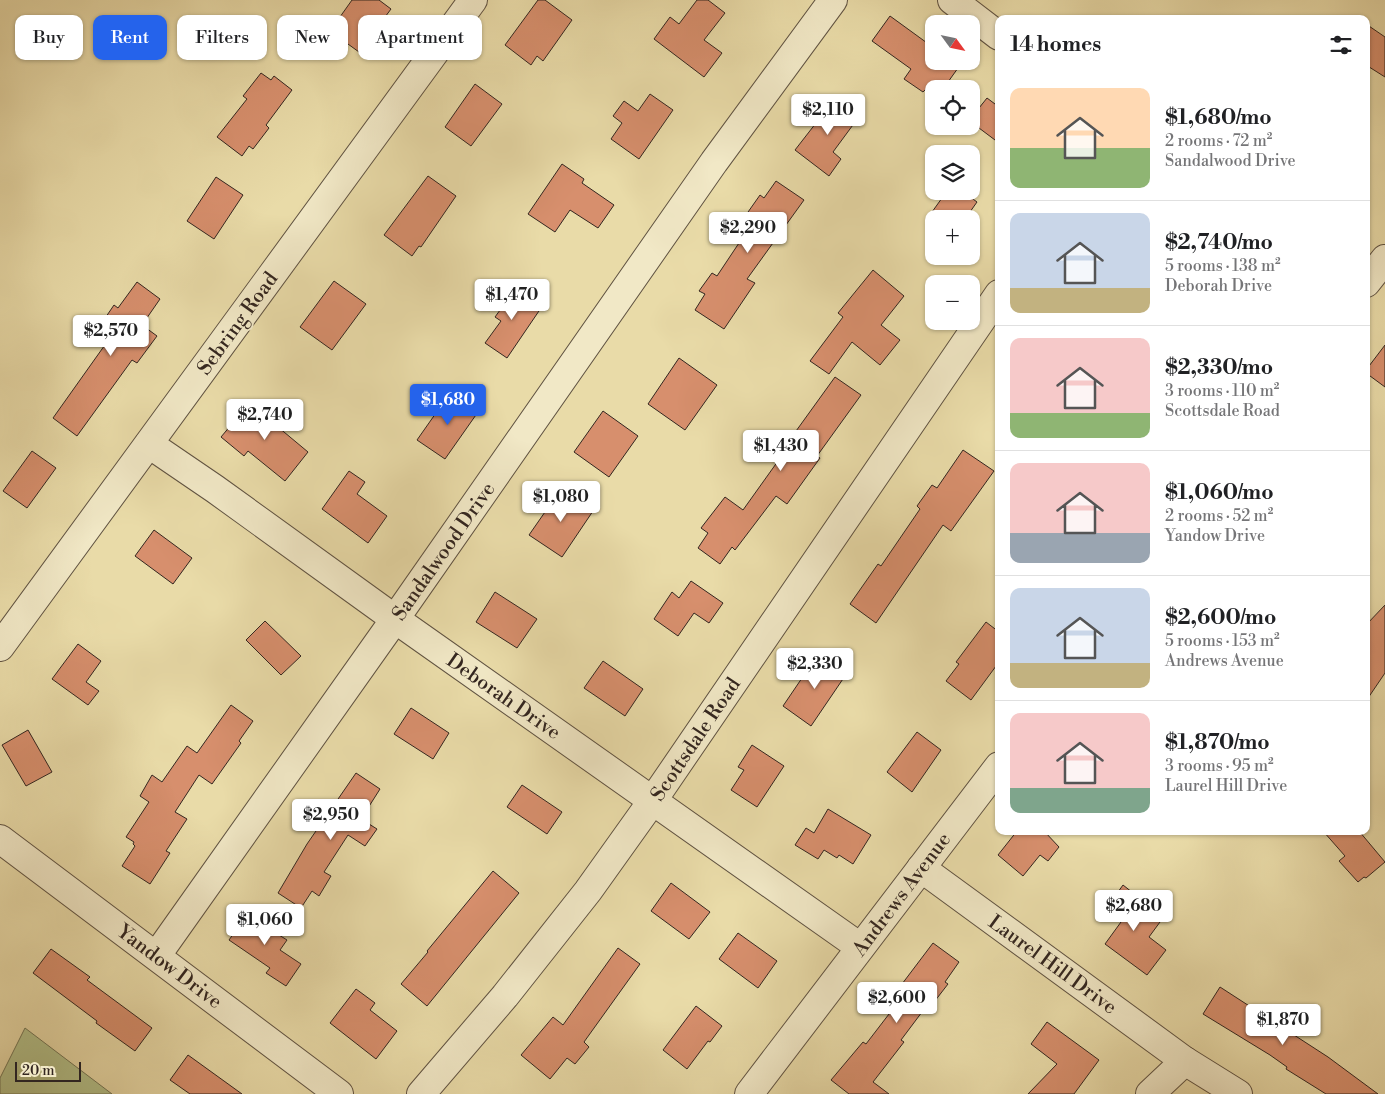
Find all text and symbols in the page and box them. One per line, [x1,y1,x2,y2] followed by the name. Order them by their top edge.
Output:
[15,15,83,60] chip: Buy
[93,15,167,60] chip: Rent
[177,15,267,60] chip: Filters
[277,15,348,60] chip: New
[358,15,482,60] chip: Apartment
[925,15,980,70] north arrow
[925,15,980,330] map controls
[1327,31,1355,59] icon: filters
[1010,32,1101,58] text: 14 homes
[925,80,980,135] button: locate
[787,94,869,136] pin: $2,110
[802,100,854,120] text: $2,110
[1165,105,1272,131] text: $1,680/mo
[1050,108,1110,168] icon: home
[1165,131,1272,151] text: 2 rooms · 72 m²
[925,145,980,200] button: layers
[1165,151,1296,171] text: Sandalwood Drive
[925,210,980,265] button: +
[707,212,789,254] pin: $2,290
[720,218,776,238] text: $2,290
[1165,230,1273,256] text: $2,740/mo
[1050,233,1110,293] icon: home
[1165,256,1281,276] text: 5 rooms · 138 m²
[192,267,284,380] street label: Sebring Road
[925,275,980,330] button: −
[1165,276,1272,296] text: Deborah Drive
[471,278,553,321] pin: $1,470
[486,285,538,305] text: $1,470
[70,314,152,357] pin: $2,570
[84,321,138,341] text: $2,570
[1165,355,1273,381] text: $2,330/mo
[1050,358,1110,418] icon: home
[1165,381,1279,401] text: 3 rooms · 110 m²
[407,384,489,426] pin: $1,680
[421,390,475,410] text: $1,680
[224,398,306,441] pin: $2,740
[1165,401,1280,421] text: Scottsdale Road
[237,405,293,425] text: $2,740
[740,430,822,472] pin: $1,430
[754,436,808,456] text: $1,430
[387,478,501,626] street label: Sandalwood Drive
[520,480,602,523] pin: $1,080
[1165,480,1274,506] text: $1,060/mo
[1050,483,1110,543] icon: home
[533,487,589,507] text: $1,080
[1165,506,1273,526] text: 2 rooms · 52 m²
[1165,526,1265,546] text: Yandow Drive
[1165,605,1276,631] text: $2,600/mo
[1050,608,1110,668] icon: home
[1165,631,1280,651] text: 5 rooms · 153 m²
[774,648,856,690] pin: $2,330
[441,649,565,746] street label: Deborah Drive
[1165,651,1284,671] text: Andrews Avenue
[787,654,843,674] text: $2,330
[646,673,747,806] street label: Scottsdale Road
[1165,730,1270,756] text: $1,870/mo
[1050,733,1110,793] icon: home
[1165,756,1274,776] text: 3 rooms · 95 m²
[1165,776,1287,796] text: Laurel Hill Drive
[290,798,372,841] pin: $2,950
[303,805,359,825] text: $2,950
[847,828,957,962] street label: Andrews Avenue
[1093,890,1175,932] pin: $2,680
[1106,896,1162,916] text: $2,680
[224,904,306,946] pin: $1,060
[237,910,293,930] text: $1,060
[983,910,1121,1020] street label: Laurel Hill Drive
[111,919,227,1015] street label: Yandow Drive
[856,982,938,1024] pin: $2,600
[868,988,926,1008] text: $2,600
[1242,1004,1324,1046] pin: $1,870
[1257,1010,1309,1030] text: $1,870
[15,1059,81,1082] scale bar
[22,1062,54,1080] text: 20 m

